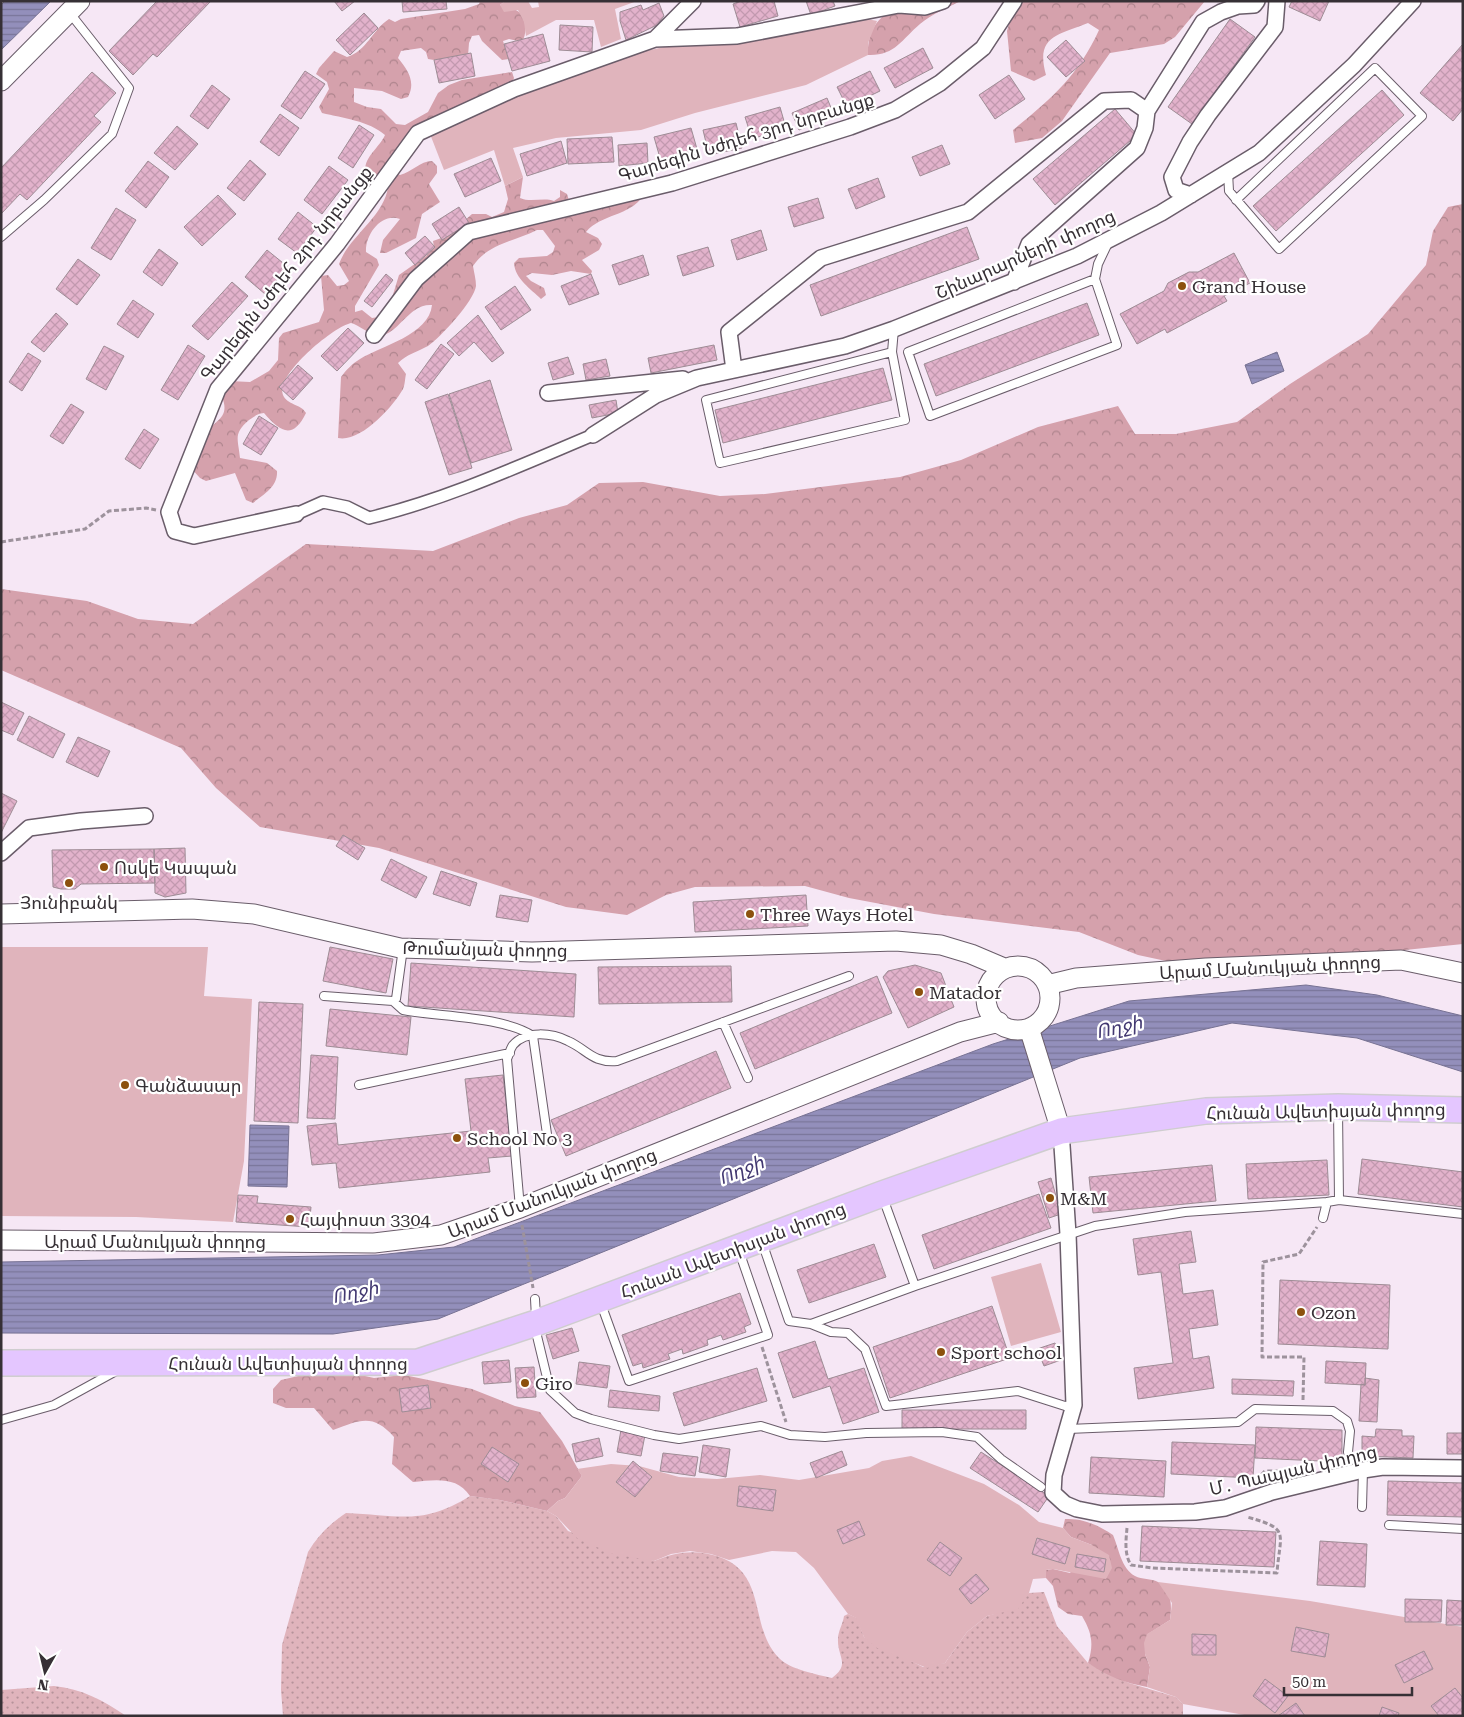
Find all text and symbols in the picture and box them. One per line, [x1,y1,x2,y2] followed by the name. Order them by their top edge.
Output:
[615,88,877,186] street label: Գարեգին Նժդեհ 3րդ նրբանցք
[196,162,376,384] street label: Գարեգին Նժդեհ 2րդ նրբանցք
[932,205,1118,303] street label: Շինարարների փողոց
[1192,276,1306,297] place label: Grand House
[1176,280,1188,292] marker: Grand House
[114,857,237,878] place label: Ոսկե Կապան
[98,861,110,873] marker: Ոսկե Կապան
[63,877,75,889] marker: Յունիբանկ
[20,892,118,913] place label: Յունիբանկ
[760,904,914,925] place label: Three Ways Hotel
[744,908,756,920] marker: Three Ways Hotel
[402,937,568,961] street label: Թումանյան փողոց
[1159,951,1381,983] street label: Արամ Մանուկյան փողոց
[929,982,1002,1003] place label: Matador
[913,986,925,998] marker: Matador
[1094,1010,1145,1043] water label: Ողջի
[135,1075,241,1096] place label: Գանձասար
[119,1079,131,1091] marker: Գանձասար
[1206,1098,1446,1124] street label: Հունան Ավետիսյան փողոց
[467,1128,572,1149] place label: School No 3
[451,1132,463,1144] marker: School No 3
[445,1143,659,1243] street label: Արամ Մանուկյան փողոց
[715,1150,768,1189] water label: Ողջի
[1060,1188,1107,1209] place label: M&M
[1044,1192,1056,1204] marker: M&M
[618,1197,848,1303] street label: Հունան Ավետիսյան փողոց
[300,1209,431,1230] place label: Հայփոստ 3304
[284,1213,296,1225] marker: Հայփոստ 3304
[44,1231,266,1252] street label: Արամ Մանուկյան փողոց
[330,1276,381,1308] water label: Ողջի
[1311,1302,1357,1323] place label: Ozon
[1295,1306,1307,1318] marker: Ozon
[951,1342,1062,1363] place label: Sport school
[935,1346,947,1358] marker: Sport school
[168,1353,408,1374] street label: Հունան Ավետիսյան փողոց
[535,1373,573,1394] place label: Giro
[519,1377,531,1389] marker: Giro
[1207,1440,1379,1500] street label: Մ․ Պապյան փողոց
[20,1647,70,1697] north arrow
[1284,1664,1412,1696] scale bar
[1292,1673,1327,1691] text: 50 m
[37,1676,50,1694] text: N

